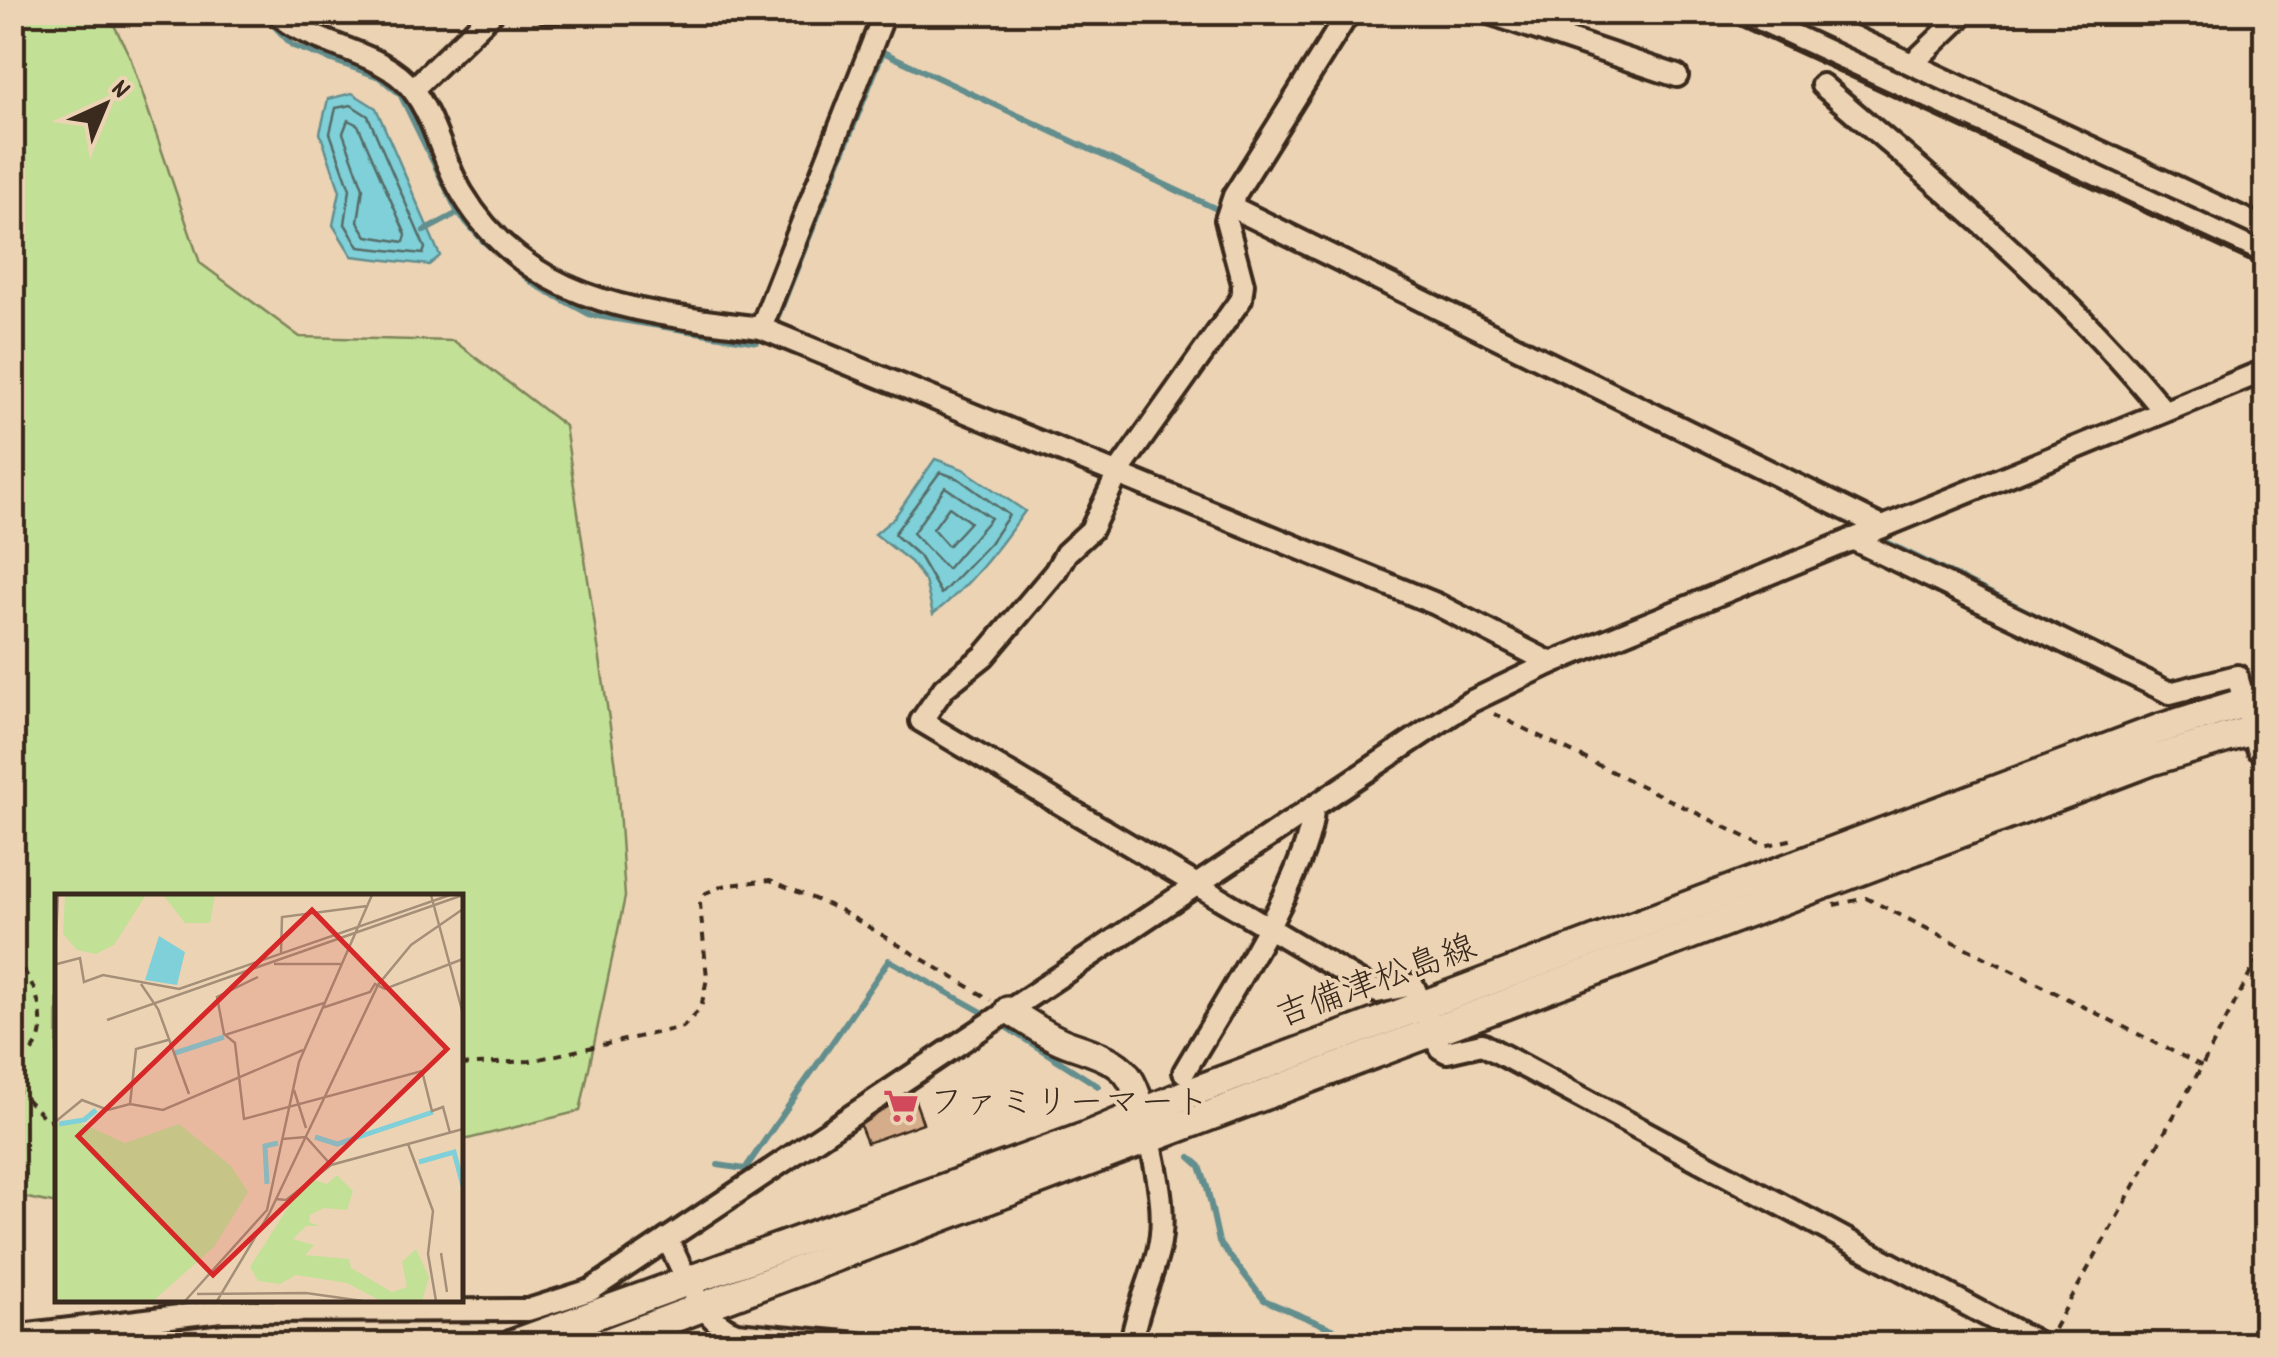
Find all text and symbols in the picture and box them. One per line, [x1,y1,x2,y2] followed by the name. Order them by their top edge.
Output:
[55,55,155,155] north arrow
[100,71,138,110] text: N
[55,894,462,1302] inset map
[1270,925,1484,1043] street label: 吉備津松島線
[929,1081,1210,1131] place label: ファミリーマート
[882,1087,920,1125] supermarket icon: ファミリーマート

